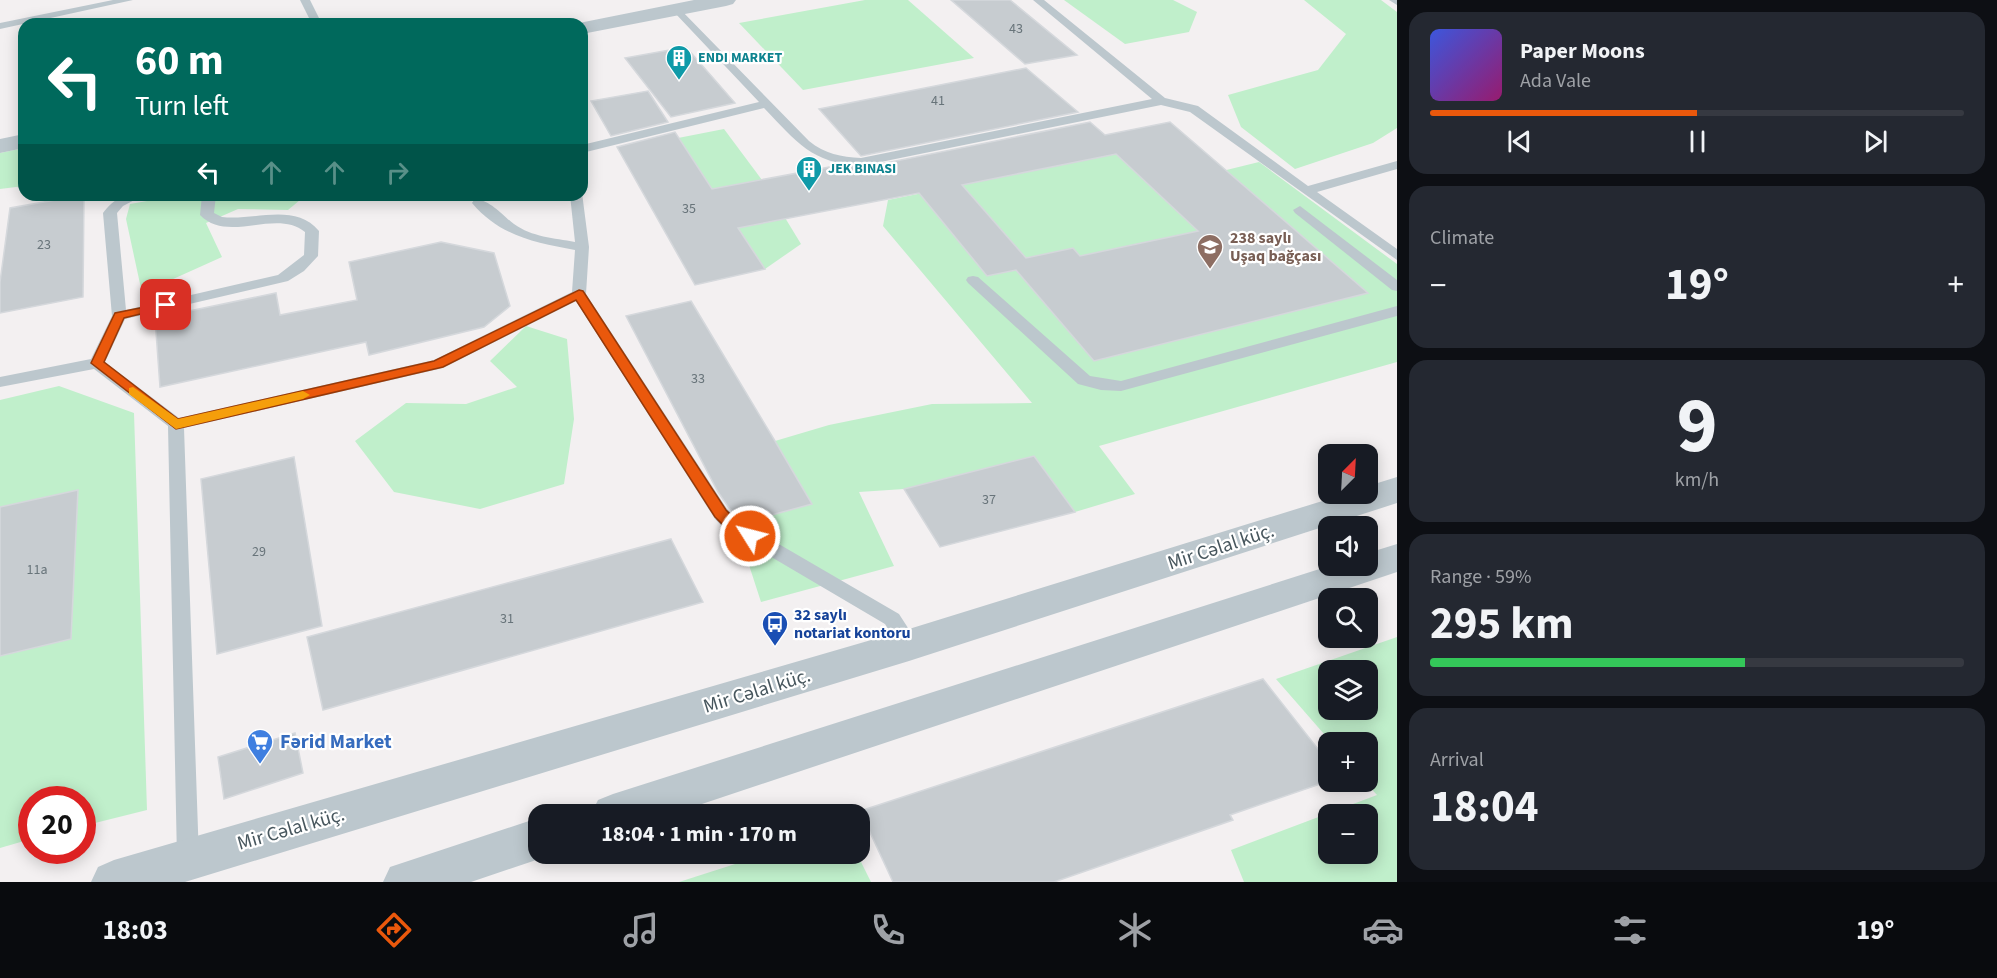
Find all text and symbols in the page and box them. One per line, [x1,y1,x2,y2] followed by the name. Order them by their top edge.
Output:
[1009,19,1023,39] house number: 43
[135,31,224,91] text: 60 m
[1520,35,1645,67] text: Paper Moons
[36,42,114,120] icon: left
[664,43,694,81] building icon: ENDI MARKET
[698,48,782,68] place label: ENDI MARKET
[1520,67,1591,95] text: Ada Vale
[135,87,229,126] text: Turn left
[931,91,945,111] house number: 41
[1503,125,1536,158] icon: previous
[1681,125,1714,158] icon: pause
[1859,125,1892,158] icon: next
[794,154,824,192] building icon: JEK BINASI
[192,156,225,189] icon: left
[255,156,288,189] icon: ahead
[318,156,351,189] icon: ahead
[381,156,414,189] icon: right
[828,159,896,179] place label: JEK BINASI
[682,199,696,219] house number: 35
[1430,224,1494,252] text: Climate
[1230,227,1321,267] place label: 238 saylı Uşaq bağçası
[1195,232,1225,270] school or university icon: 238 saylı Uşaq bağçası
[37,235,51,255] house number: 23
[1665,253,1729,317] text: 19°
[1430,262,1446,309] text: −
[1948,262,1964,309] text: +
[140,279,191,330] pin
[149,288,182,321] icon: arrive
[691,369,705,389] house number: 33
[1676,371,1718,482] text: 9
[1318,444,1378,504] north arrow
[1318,444,1378,864] map controls
[1675,466,1719,494] text: km/h
[982,490,996,510] house number: 37
[718,504,782,568] position arrow
[1318,516,1378,576] button: sound
[1164,517,1278,577] street label: Mir Cəlal küç.
[252,542,266,562] house number: 29
[27,560,47,580] house number: 11a
[1430,563,1531,591] text: Range · 59%
[1318,588,1378,648] button: search
[1430,592,1574,656] text: 295 km
[794,604,911,644] place label: 32 saylı notariat kontoru
[500,609,514,629] house number: 31
[760,609,790,647] bus stop icon: 32 saylı notariat kontoru
[1318,660,1378,720] button: layers
[700,661,814,721] street label: Mir Cəlal küç.
[245,727,275,765] supermarket icon: Fərid Market
[280,728,392,756] place label: Fərid Market
[1318,732,1378,792] button: +
[1430,746,1484,774] text: Arrival
[1430,775,1539,839] text: 18:04
[18,786,96,864] speed limit sign: 20
[234,800,348,858] street label: Mir Cəlal küç.
[1318,804,1378,864] button: −
[601,818,797,850] text: 18:04 · 1 min · 170 m
[373,909,415,951] icon: directions
[620,909,662,951] icon: music
[867,909,909,951] icon: phone
[1114,909,1156,951] icon: climate
[1362,909,1404,951] icon: car
[1609,909,1651,951] icon: filters
[103,911,168,950] text: 18:03
[1856,911,1894,950] text: 19°

